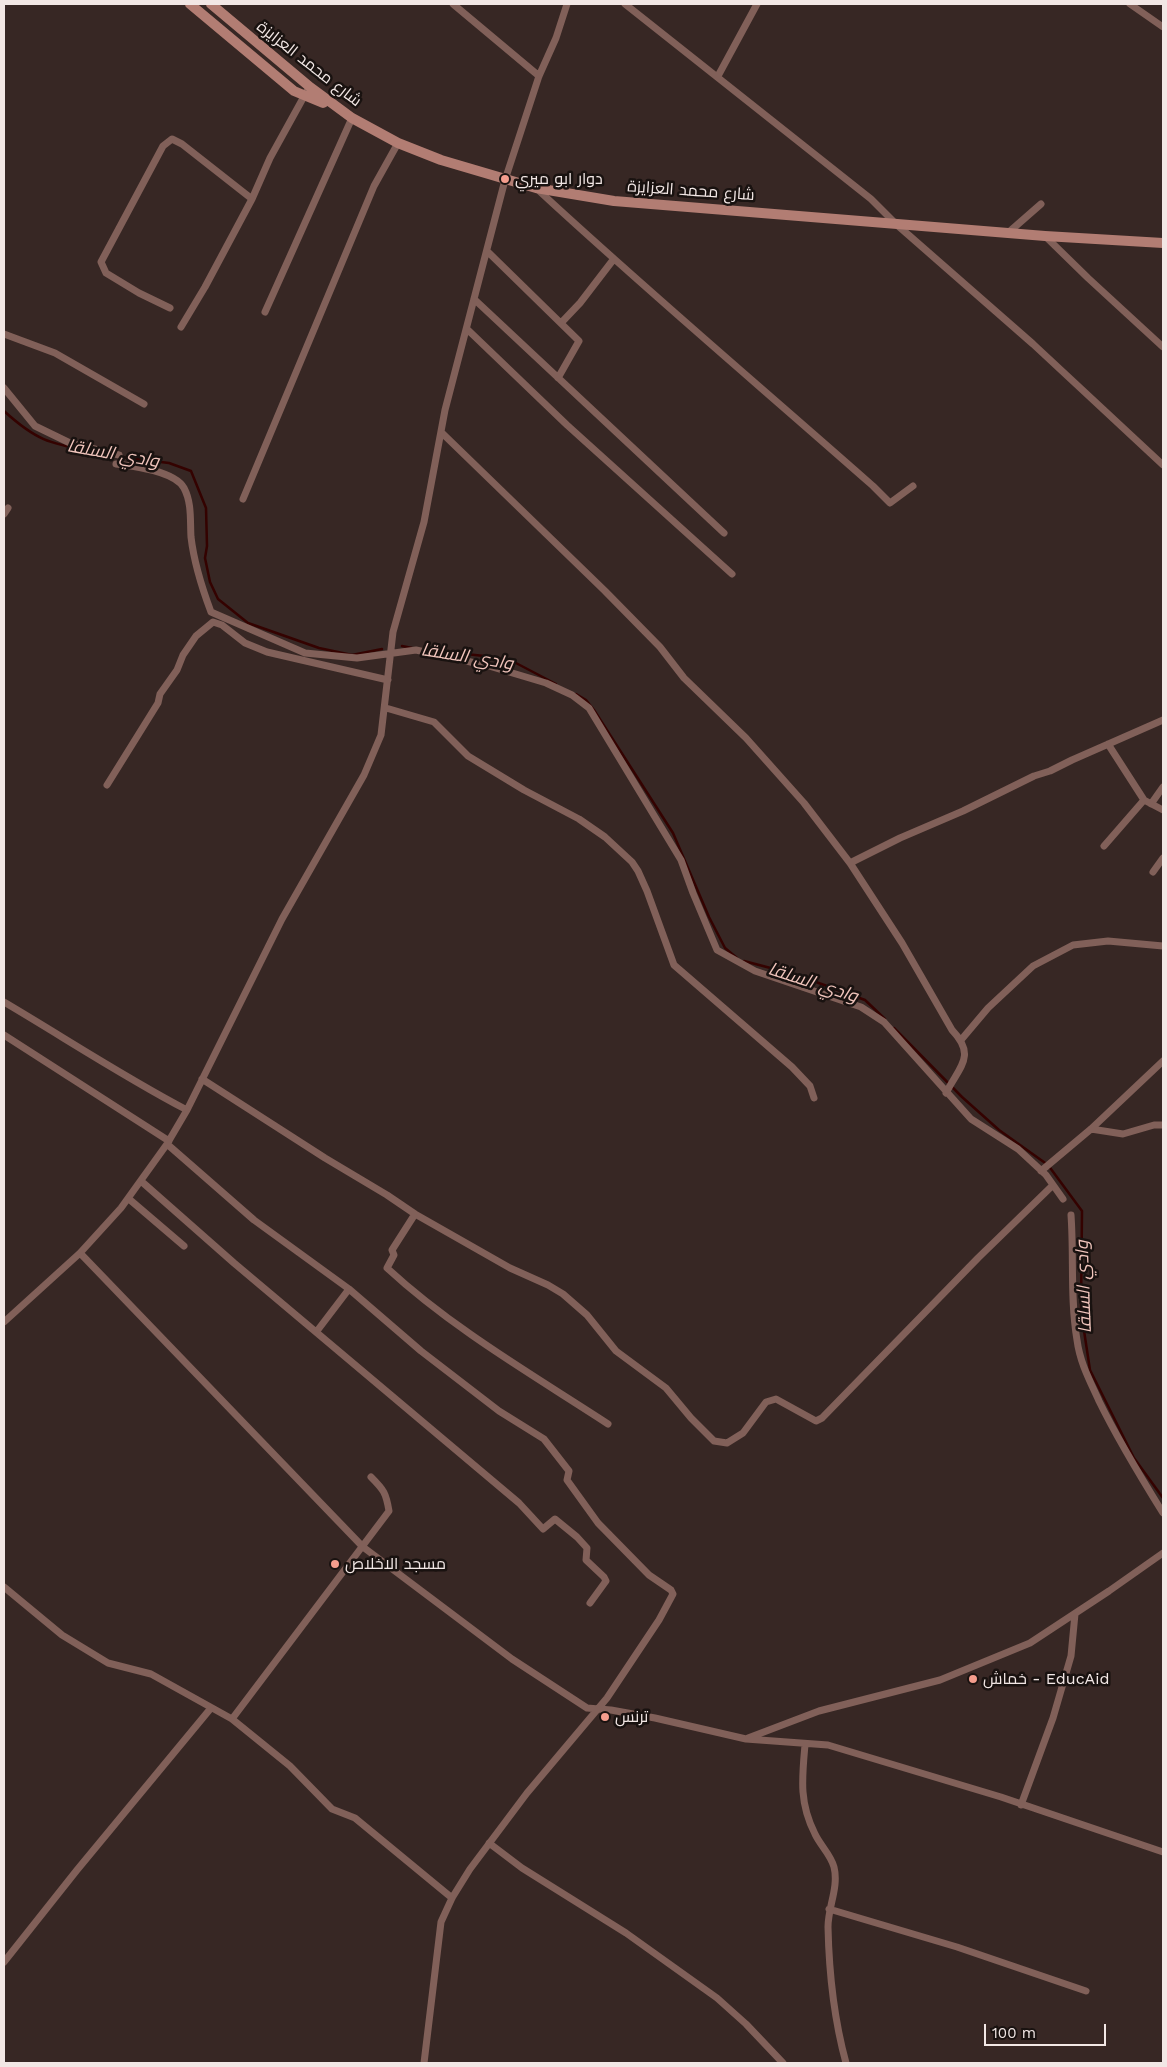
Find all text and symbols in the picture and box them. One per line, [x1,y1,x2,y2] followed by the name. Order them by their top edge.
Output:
[253,17,365,111] street label: شارع محمد العزايزة
[515,169,603,189] place label: دوار ابو ميري
[499,173,511,185] marker: دوار ابو ميري
[627,177,755,205] street label: شارع محمد العزايزة
[65,435,161,473] water label: وادي السلقا
[419,639,515,675] water label: وادي السلقا
[765,958,861,1008] water label: وادي السلقا
[1072,1240,1096,1334] water label: وادي السلقا
[345,1554,446,1574] place label: مسجد الاخلاص
[329,1558,341,1570] marker: مسجد الاخلاص
[983,1669,1109,1689] place label: خماش - EducAid
[967,1673,979,1685] marker: خماش - EducAid
[615,1707,648,1727] place label: ترنس
[599,1711,611,1723] marker: ترنس
[987,2014,1110,2046] scale bar
[992,2024,1036,2042] text: 100 m

